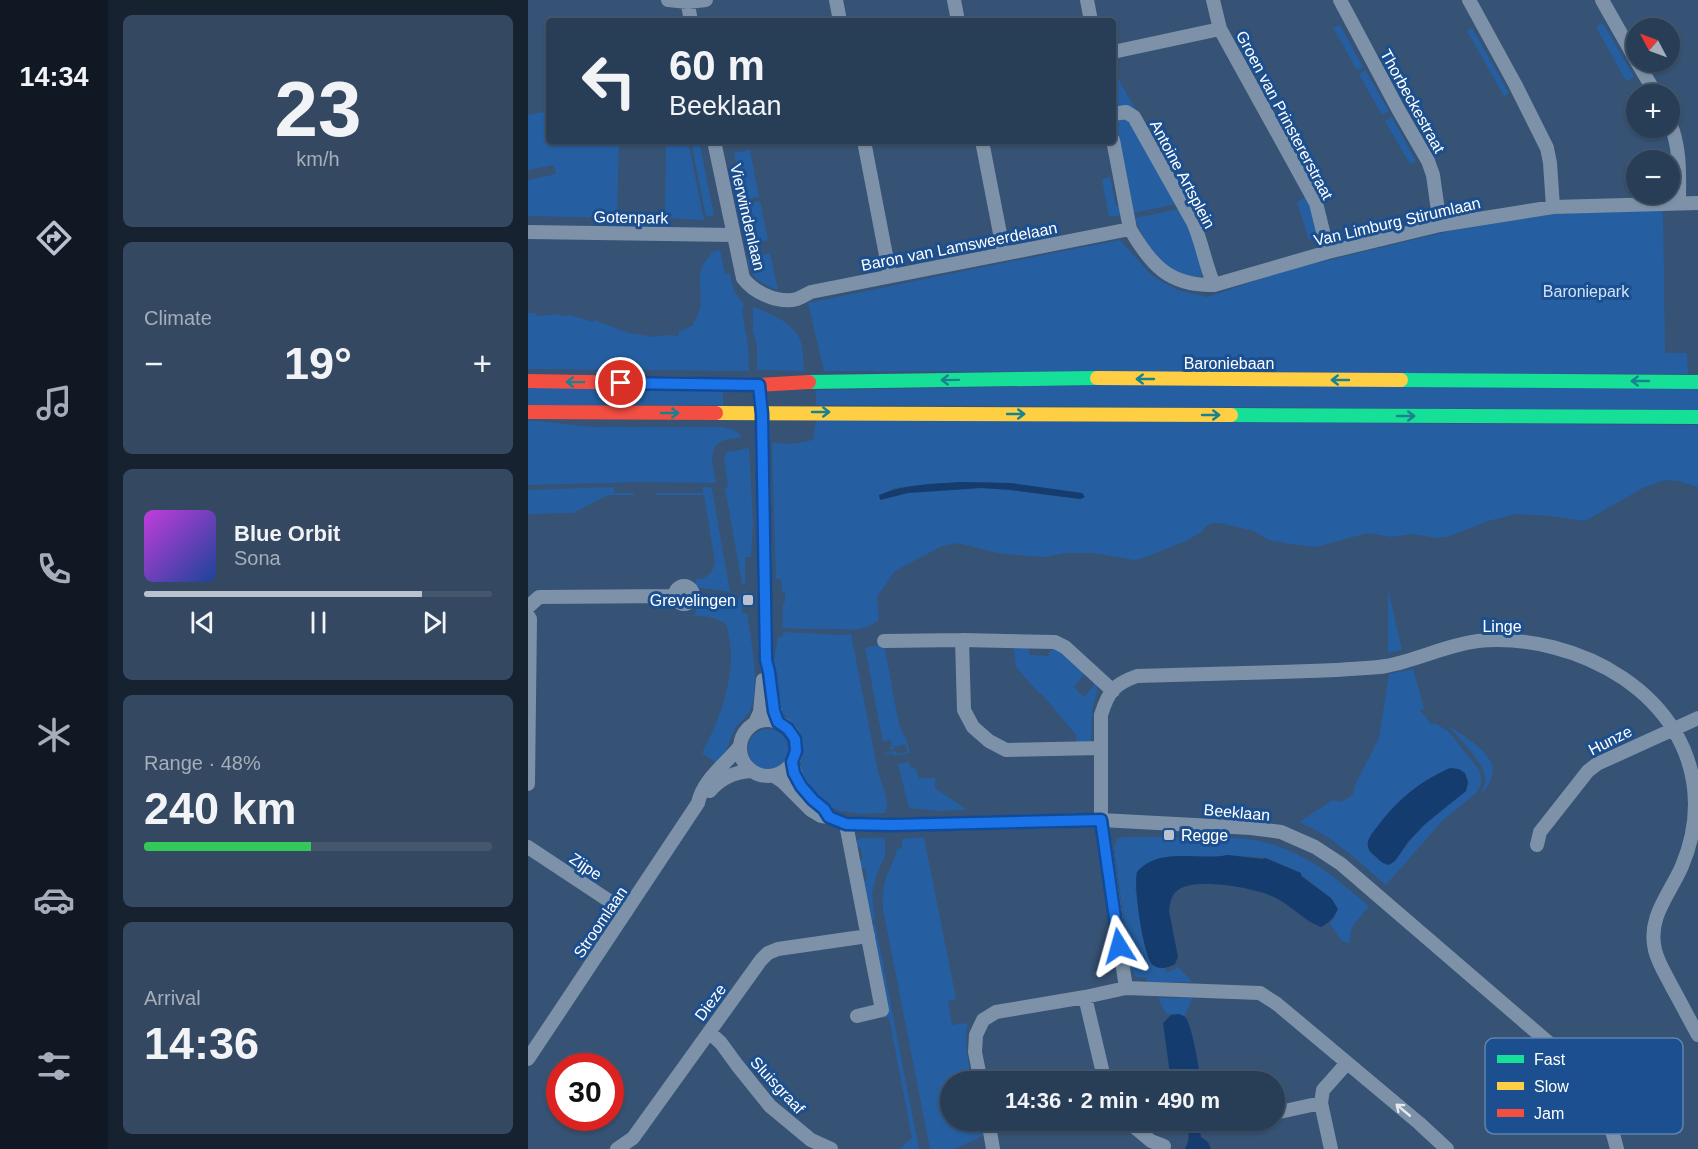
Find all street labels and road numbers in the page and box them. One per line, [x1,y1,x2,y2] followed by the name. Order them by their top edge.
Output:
[1233,28,1337,203] street label: Groen van Prinstererstraat
[1377,47,1448,156] street label: Thorbeckestraat
[1147,117,1218,231] street label: Antoine Artsplein
[727,162,768,272] street label: Vierwindenlaan
[1312,194,1482,249] street label: Van Limburg Stirumlaan
[593,208,669,227] street label: Gotenpark
[860,219,1059,274] street label: Baron van Lamsweerdelaan
[1184,355,1274,372] street label: Baroniebaan
[1482,618,1522,635] street label: Linge
[1586,722,1635,759] street label: Hunze
[1203,801,1271,824] street label: Beeklaan
[567,850,605,883] street label: Zijpe
[570,884,630,961] street label: Stroomlaan
[692,981,729,1024] street label: Dieze
[747,1054,808,1118] street label: Sluisgraaf

